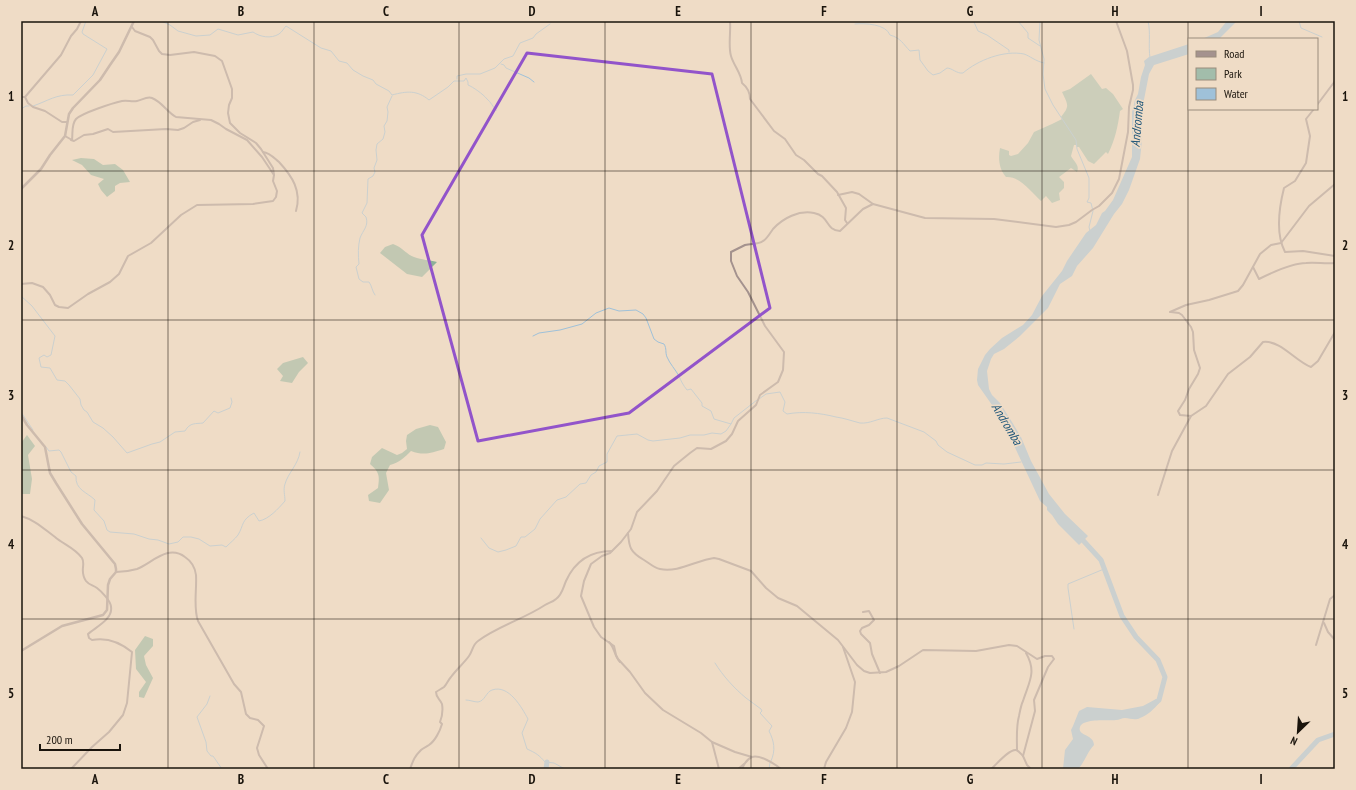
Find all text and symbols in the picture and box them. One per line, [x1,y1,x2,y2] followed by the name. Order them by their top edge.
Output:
[91,3,99,20] text: A
[238,3,244,20] text: B
[383,3,389,20] text: C
[529,3,536,20] text: D
[675,3,681,20] text: E
[821,3,827,20] text: F
[967,3,974,20] text: G
[1112,3,1119,20] text: H
[1259,3,1263,20] text: I
[1188,38,1318,110] legend
[1224,46,1244,61] text: Road
[1224,66,1242,81] text: Park
[1224,86,1249,101] text: Water
[8,88,14,105] text: 1
[1342,88,1348,105] text: 1
[1127,100,1148,148] water label: Andromba
[8,237,14,254] text: 2
[1342,237,1348,254] text: 2
[8,387,14,404] text: 3
[1342,387,1348,404] text: 3
[988,400,1027,449] water label: Andromba
[8,536,15,553] text: 4
[1342,536,1349,553] text: 4
[8,685,14,702] text: 5
[1342,685,1348,702] text: 5
[1278,712,1318,752] north arrow
[40,726,120,752] scale bar
[46,732,73,747] text: 200 m
[1288,733,1299,749] text: N
[91,771,99,788] text: A
[238,771,244,788] text: B
[383,771,389,788] text: C
[529,771,536,788] text: D
[675,771,681,788] text: E
[821,771,827,788] text: F
[967,771,974,788] text: G
[1112,771,1119,788] text: H
[1259,771,1263,788] text: I

